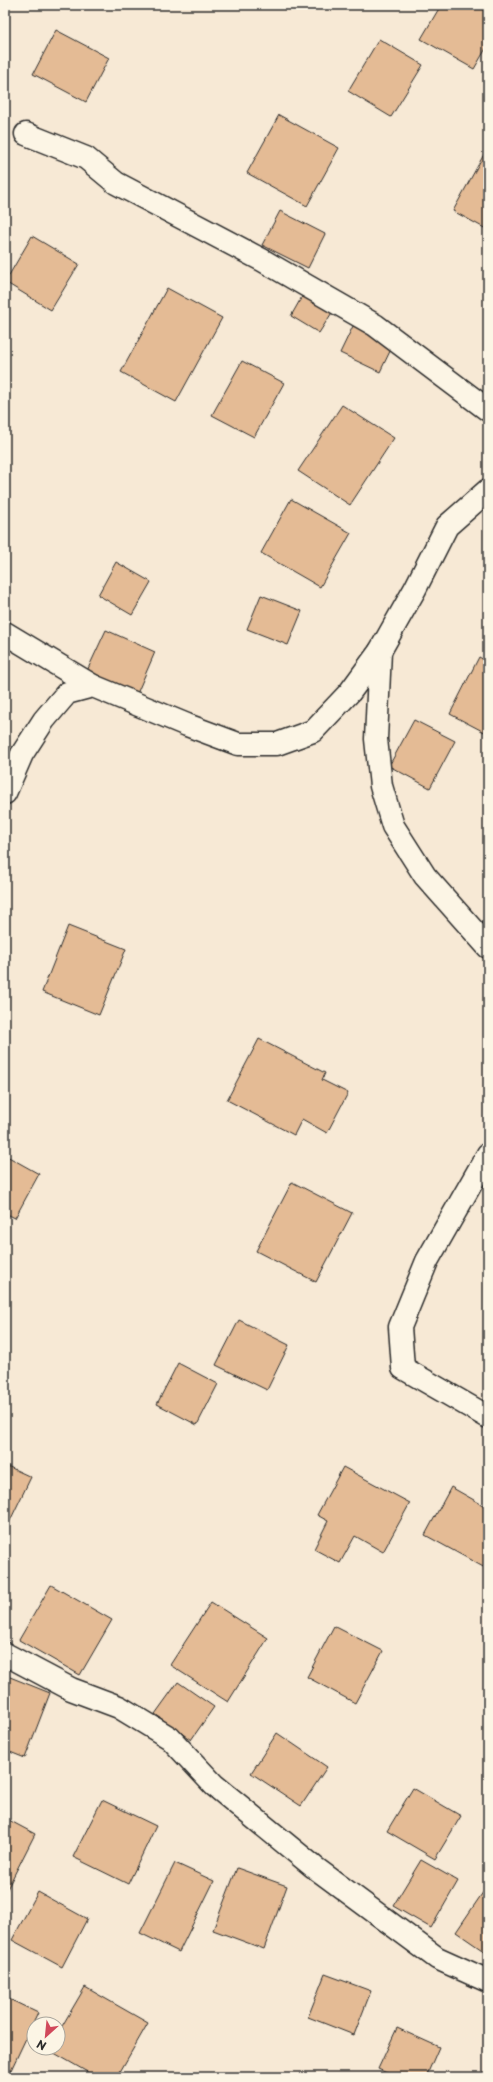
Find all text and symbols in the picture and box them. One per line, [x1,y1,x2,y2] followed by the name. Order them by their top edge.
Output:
[26,2016,66,2056] north arrow
[33,2036,49,2055] text: N

